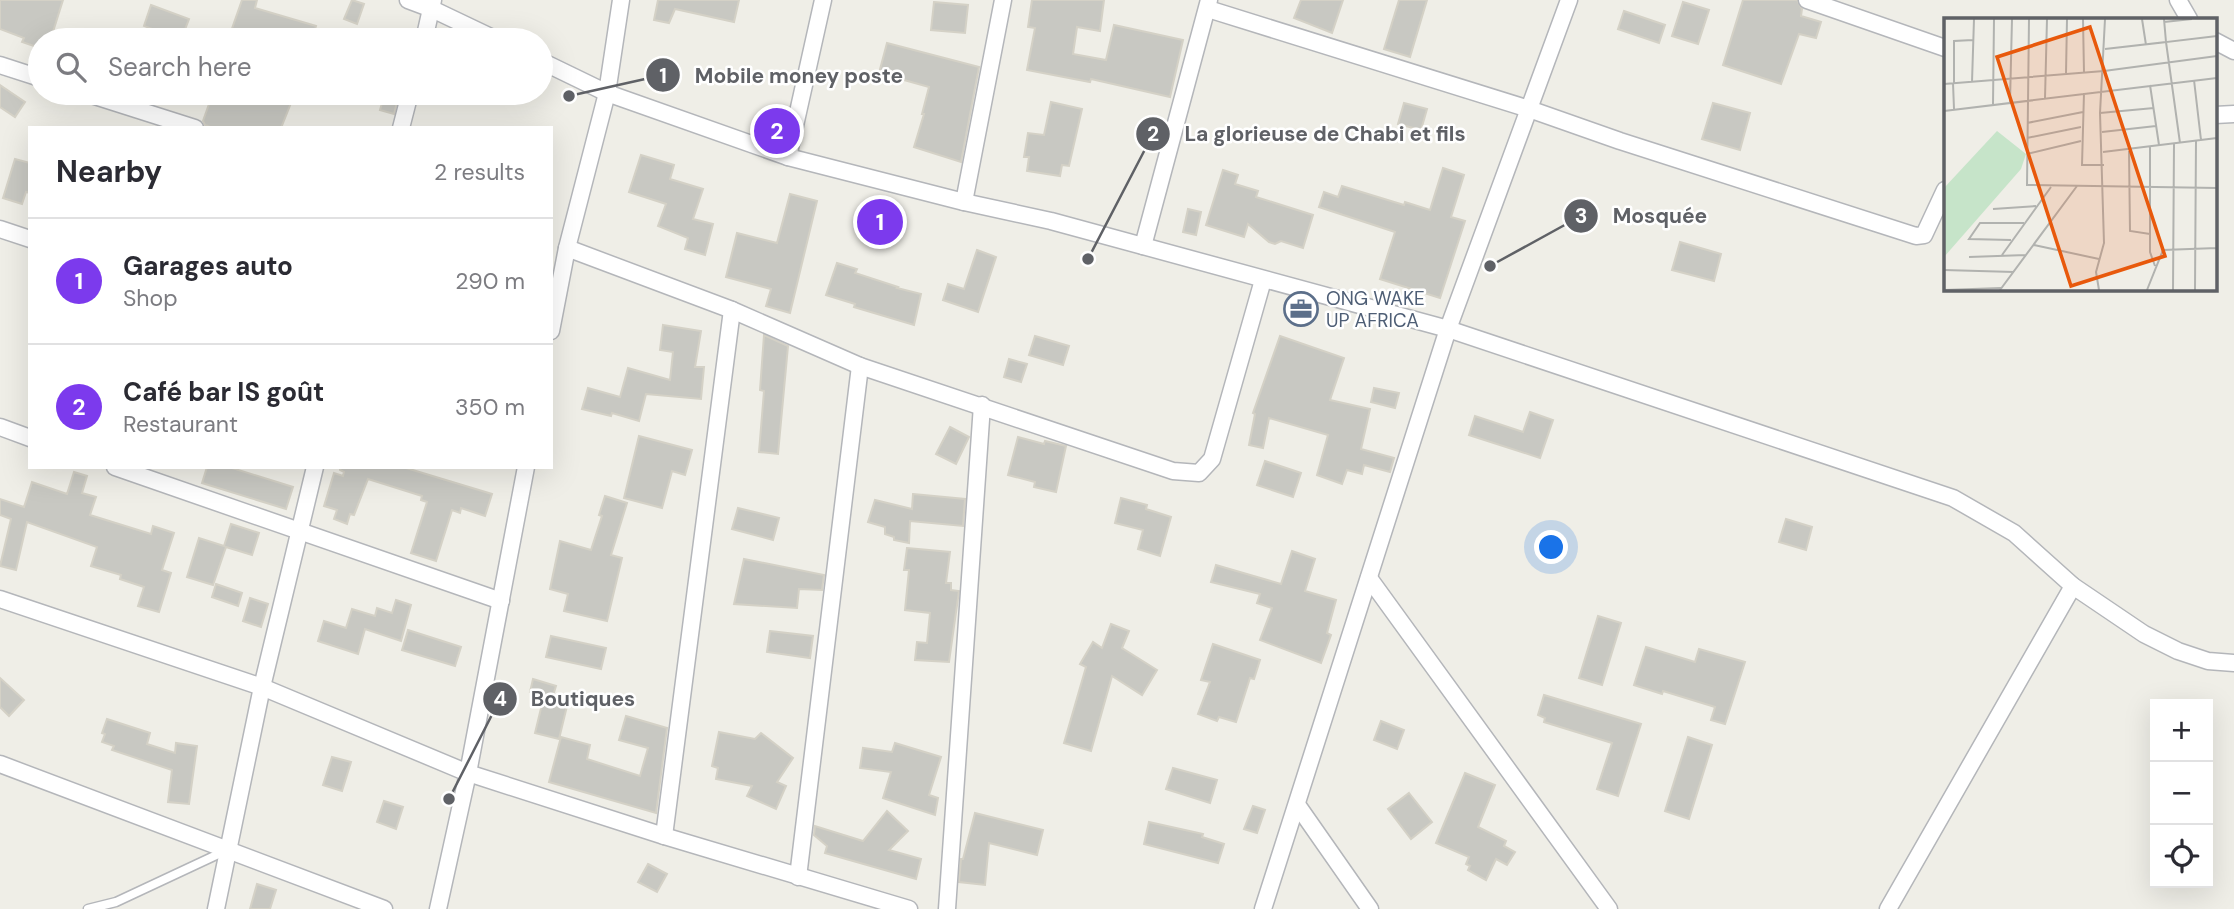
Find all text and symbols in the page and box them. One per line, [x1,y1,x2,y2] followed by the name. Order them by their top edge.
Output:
[1944,18,2216,290] inset map
[28,28,553,105] search box
[52,48,90,86] icon: search
[108,50,251,84] text: Search here
[645,54,917,96] callout: Mobile money poste
[659,62,667,90] text: 1
[695,62,903,90] text: Mobile money poste
[754,105,800,157] pin: 2
[1136,113,1480,155] callout: La glorieuse de Chabi et fils
[1147,120,1159,148] text: 2
[1184,120,1466,148] text: La glorieuse de Chabi et fils
[56,152,162,191] text: Nearby
[434,157,525,187] text: 2 results
[1563,195,1721,237] callout: Mosquée
[857,196,903,248] pin: 1
[1575,202,1587,230] text: 3
[1613,202,1707,230] text: Mosquée
[123,249,293,283] text: Garages auto
[75,266,83,296] text: 1
[455,266,525,296] text: 290 m
[123,283,178,313] text: Shop
[1326,286,1425,333] place label: ONG WAKE UP AFRICA
[1282,290,1320,328] office icon: ONG WAKE UP AFRICA
[123,375,324,409] text: Café bar IS goût
[72,392,86,422] text: 2
[455,392,525,422] text: 350 m
[123,409,238,439] text: Restaurant
[1534,530,1568,564] your location
[482,678,650,720] callout: Boutiques
[493,685,507,713] text: 4
[531,685,635,713] text: Boutiques
[2150,699,2213,888] map controls
[2150,699,2213,762] button: +
[2150,762,2213,825] button: −
[2150,825,2213,888] button: locate

